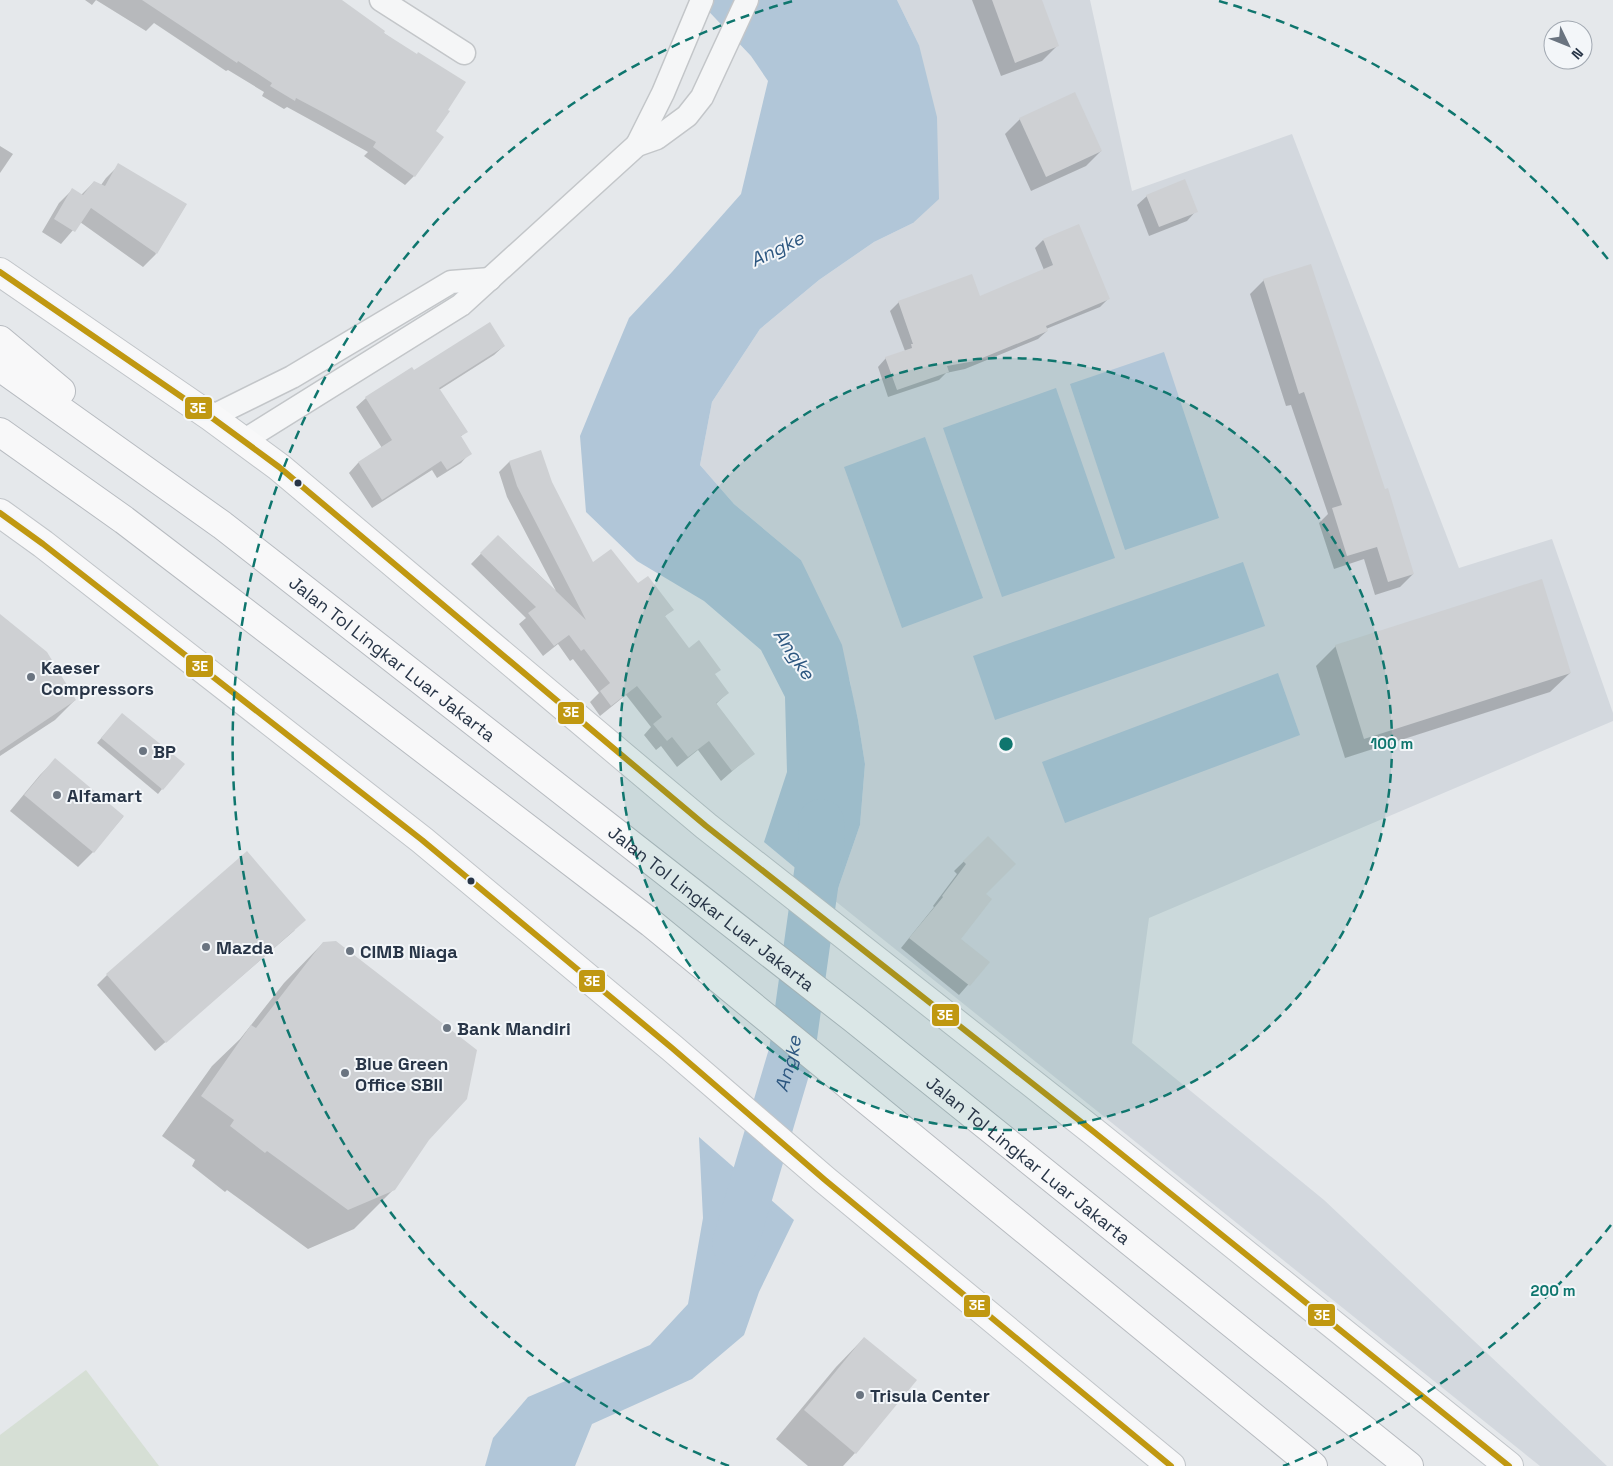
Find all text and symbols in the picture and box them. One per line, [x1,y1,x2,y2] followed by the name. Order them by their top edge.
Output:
[1543,20,1593,70] north arrow
[1568,44,1587,63] text: N
[746,225,809,273] water label: Angke
[184,396,213,420] line badge: 3E
[190,399,206,417] text: 3E
[293,478,303,488] unlabelled marker
[285,570,501,746] street label: Jalan Tol Lingkar Luar Jakarta
[768,623,821,685] water label: Angke
[185,654,214,678] line badge: 3E
[41,656,154,700] place label: Kaeser Compressors
[192,657,208,675] text: 3E
[25,671,37,683] marker: Kaeser Compressors
[557,701,585,725] line badge: 3E
[563,703,579,721] text: 3E
[1371,734,1413,753] text: 100 m
[997,735,1015,753] centre of rings
[153,740,176,763] place label: BP
[137,745,149,757] marker: BP
[67,784,142,807] place label: Alfamart
[51,789,63,801] marker: Alfamart
[604,820,820,996] street label: Jalan Tol Lingkar Luar Jakarta
[466,876,476,886] unlabelled marker
[216,936,274,959] place label: Mazda
[360,940,458,963] place label: CIMB Niaga
[200,941,212,953] marker: Mazda
[344,945,356,957] marker: CIMB Niaga
[578,969,606,993] line badge: 3E
[584,972,600,990] text: 3E
[931,1003,960,1027] line badge: 3E
[937,1006,953,1024] text: 3E
[457,1017,571,1040] place label: Bank Mandiri
[441,1022,453,1034] marker: Bank Mandiri
[768,1034,807,1095] water label: Angke
[355,1052,448,1096] place label: Blue Green Office SBII
[339,1067,351,1079] marker: Blue Green Office SBII
[922,1070,1136,1249] street label: Jalan Tol Lingkar Luar Jakarta
[1531,1281,1575,1300] text: 200 m
[963,1294,991,1318] line badge: 3E
[969,1296,985,1314] text: 3E
[1307,1303,1336,1327] line badge: 3E
[1314,1306,1330,1324] text: 3E
[870,1384,990,1407] place label: Trisula Center
[854,1389,866,1401] marker: Trisula Center

